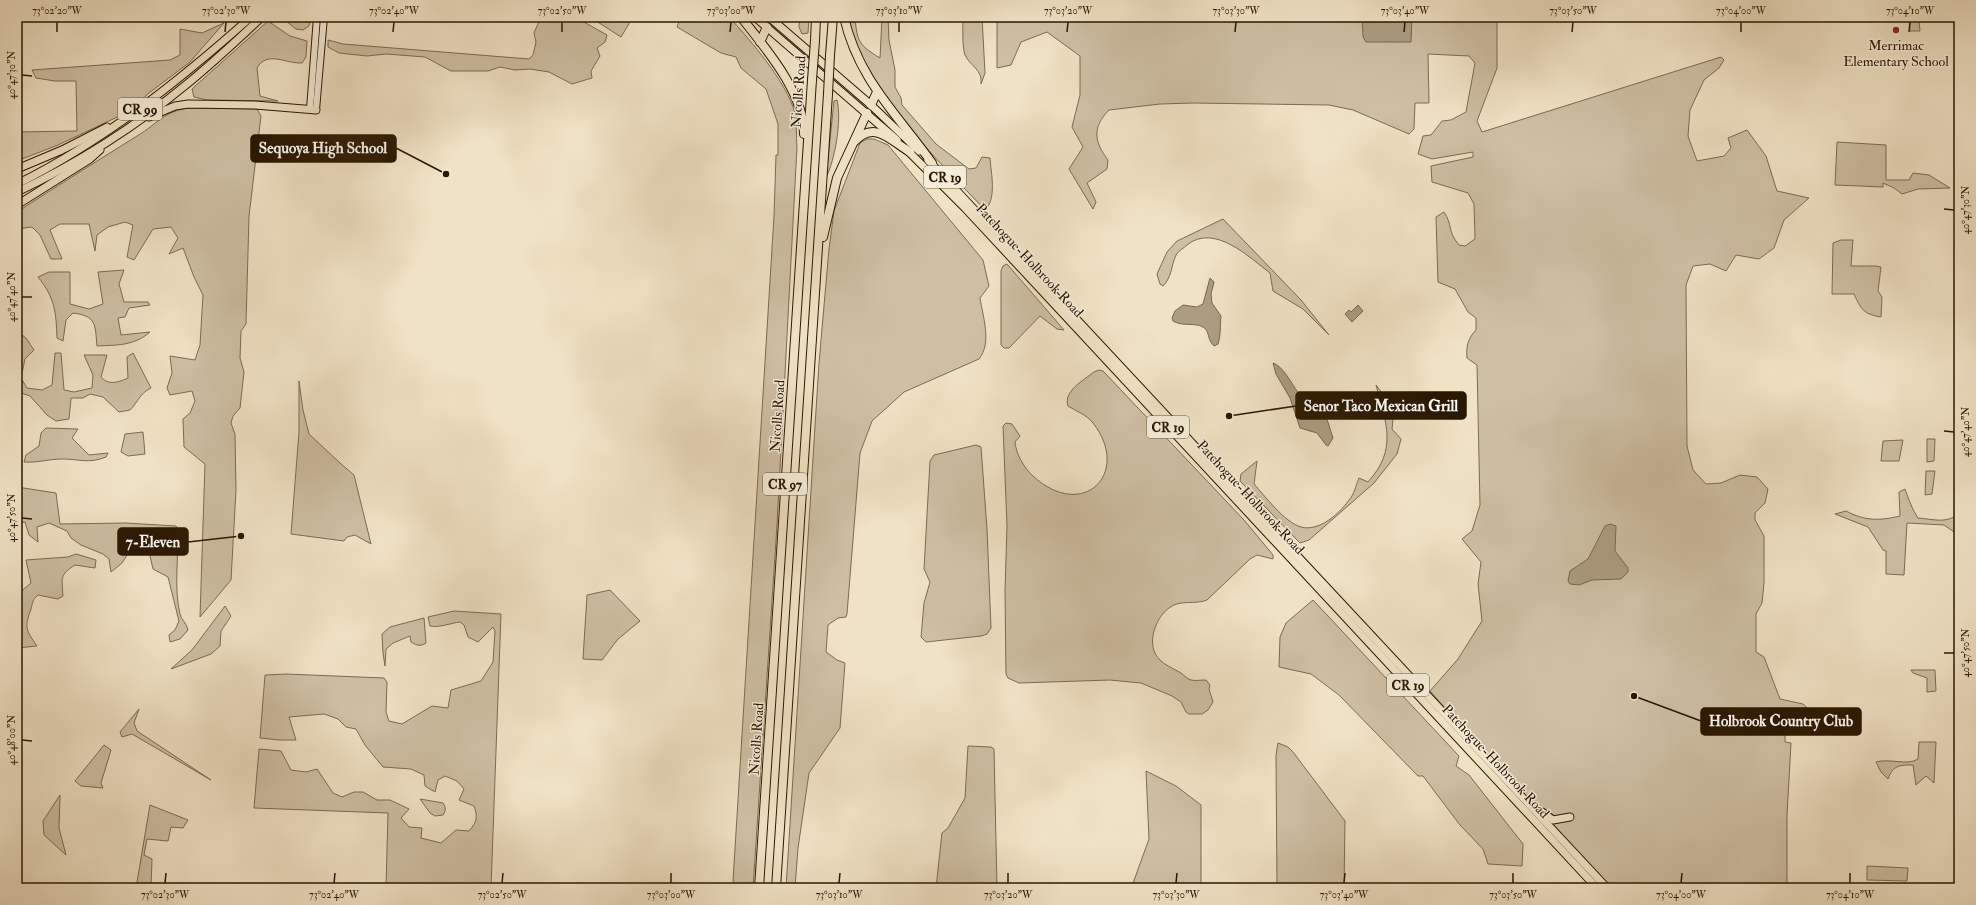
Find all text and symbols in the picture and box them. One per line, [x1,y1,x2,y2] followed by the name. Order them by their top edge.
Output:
[32,5,83,17] text: 73°02'20"W
[202,5,251,17] text: 73°02'30"W
[369,5,420,17] text: 73°02'40"W
[538,5,587,17] text: 73°02'50"W
[707,5,756,17] text: 73°03'00"W
[876,5,923,17] text: 73°03'10"W
[1044,5,1093,17] text: 73°03'20"W
[1213,5,1260,17] text: 73°03'30"W
[1381,5,1430,17] text: 73°03'40"W
[1549,5,1598,17] text: 73°03'50"W
[1716,5,1767,17] text: 73°04'00"W
[1886,5,1935,17] text: 73°04'10"W
[1891,25,1901,35] marker: Merrimac Elementary School
[1843,37,1949,71] place label: Merrimac Elementary School
[6,51,18,99] text: 40°47'30"N
[787,55,810,129] street label: Nicolls Road
[118,98,162,120] road number: CR 99
[251,135,396,162] callout: Sequoya High School
[259,139,387,159] text: Sequoya High School
[924,166,966,188] road number: CR 19
[1960,186,1972,234] text: 40°47'30"N
[972,200,1087,321] street label: Patchogue-Holbrook Road
[6,272,18,322] text: 40°47'40"N
[766,379,789,453] street label: Nicolls Road
[1296,392,1466,419] callout: Senor Taco Mexican Grill
[1304,397,1458,416] text: Senor Taco Mexican Grill
[1960,407,1972,457] text: 40°47'40"N
[1147,416,1189,438] road number: CR 19
[1193,437,1308,558] street label: Patchogue-Holbrook Road
[763,473,807,495] road number: CR 97
[6,493,18,543] text: 40°47'50"N
[118,528,188,555] callout: 7-Eleven
[126,533,180,552] text: 7-Eleven
[1960,628,1972,678] text: 40°47'50"N
[1387,674,1429,696] road number: CR 19
[1438,701,1553,822] street label: Patchogue-Holbrook Road
[745,702,768,776] street label: Nicolls Road
[1701,708,1861,735] callout: Holbrook Country Club
[1709,712,1854,732] text: Holbrook Country Club
[6,715,18,765] text: 40°48'00"N
[141,889,190,901] text: 73°02'30"W
[309,889,360,901] text: 73°02'40"W
[478,889,527,901] text: 73°02'50"W
[647,889,696,901] text: 73°03'00"W
[816,889,863,901] text: 73°03'10"W
[984,889,1033,901] text: 73°03'20"W
[1153,889,1200,901] text: 73°03'30"W
[1320,889,1369,901] text: 73°03'40"W
[1489,889,1538,901] text: 73°03'50"W
[1656,889,1707,901] text: 73°04'00"W
[1826,889,1875,901] text: 73°04'10"W

